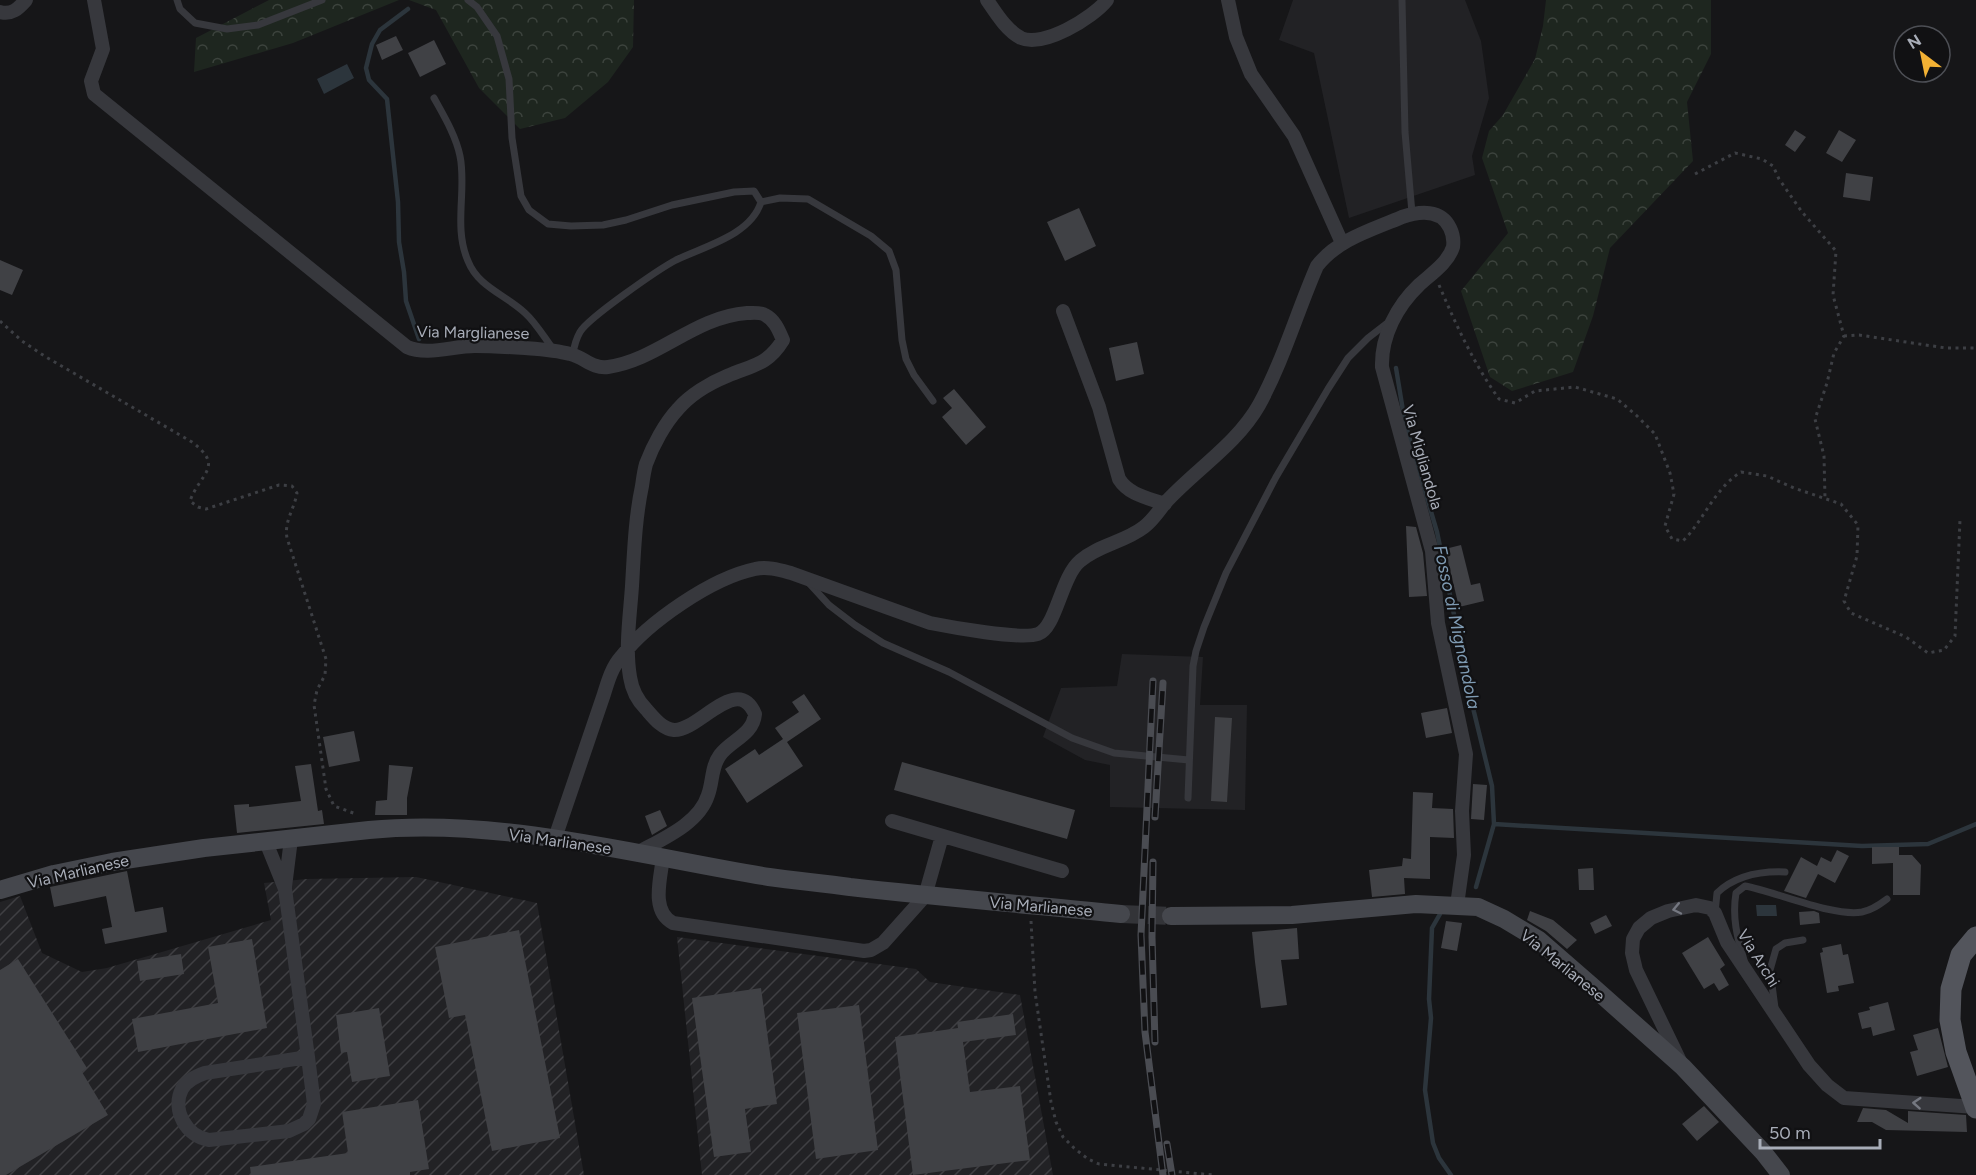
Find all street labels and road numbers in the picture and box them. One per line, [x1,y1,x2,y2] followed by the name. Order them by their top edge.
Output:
[417,322,530,343] street label: Via Marglianese
[1398,403,1447,512] street label: Via Migliandola
[507,825,613,858] street label: Via Marlianese
[26,851,131,892] street label: Via Marlianese
[989,893,1093,920] street label: Via Marlianese
[1517,926,1609,1005] street label: Via Marlianese
[1733,926,1784,991] street label: Via Archi

